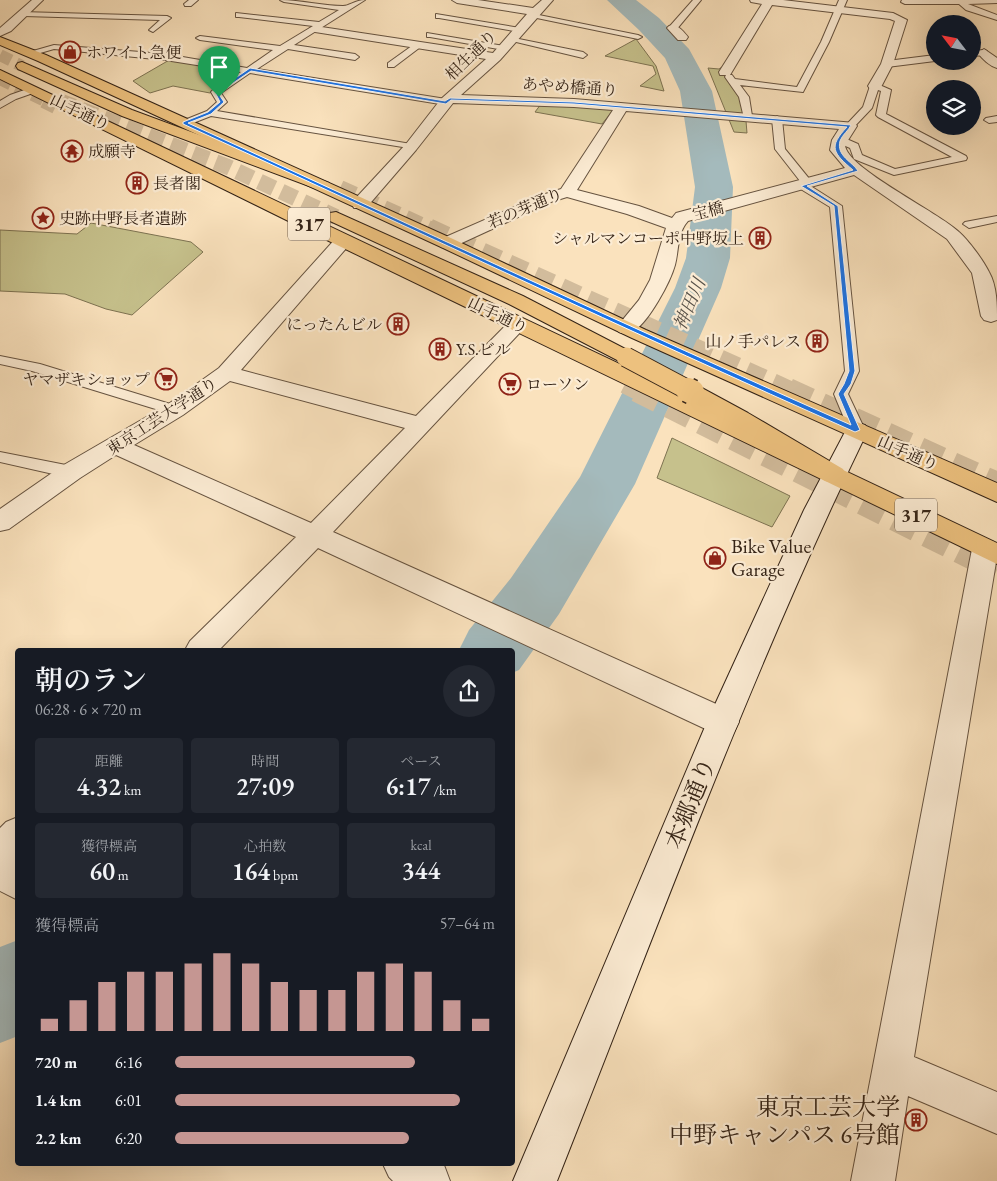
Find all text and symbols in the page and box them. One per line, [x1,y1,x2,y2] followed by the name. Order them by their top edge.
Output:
[926,15,981,70] north arrow
[926,15,981,135] map controls
[441,25,501,85] street label: 相生通り
[58,40,82,64] shop icon: ホワイト急便
[86,42,182,63] place label: ホワイト急便
[198,46,240,97] pin
[205,53,233,81] icon: arrive
[521,73,619,101] street label: あやめ橋通り
[926,80,981,135] button: layers
[47,89,113,135] street label: 山手通り
[60,139,84,163] temple icon: 成願寺
[88,141,136,162] place label: 成願寺
[125,171,149,195] building icon: 長者閣
[153,173,201,194] place label: 長者閣
[484,183,566,233] street label: 若の芽通り
[690,197,726,225] street label: 宝橋
[31,206,55,230] place icon: 史跡中野長者遺跡
[59,208,187,229] place label: 史跡中野長者遺跡
[288,208,330,240] road number: 317
[748,226,772,250] building icon: シャルマンコーポ中野坂上
[552,228,744,249] place label: シャルマンコーポ中野坂上
[668,273,711,333] water label: 神田川
[465,292,531,338] street label: 山手通り
[386,312,410,336] building icon: にったんビル
[286,314,382,335] place label: にったんビル
[805,329,829,353] building icon: 山ノ手パレス
[705,331,801,352] place label: 山ノ手パレス
[428,337,452,361] building icon: Y.S.ビル
[456,339,511,360] place label: Y.S.ビル
[154,367,178,391] supermarket icon: ヤマザキショップ
[22,369,150,390] place label: ヤマザキショップ
[103,372,221,460] street label: 東京工芸大学通り
[498,372,522,396] supermarket icon: ローソン
[526,374,589,395] place label: ローソン
[874,430,942,476] street label: 山手通り
[895,498,937,532] road number: 317
[731,533,812,582] place label: Bike Value Garage
[703,546,727,570] shop icon: Bike Value Garage
[35,662,147,698] text: 朝のラン
[443,665,495,717] button: share
[35,699,142,720] text: 06:28 · 6 × 720 m
[95,752,123,770] text: 距離
[251,752,279,770] text: 時間
[400,752,442,770] text: ペース
[658,753,722,853] street label: 本郷通り
[77,770,121,802] text: 4.32
[236,770,294,802] text: 27:09
[385,770,431,802] text: 6:17
[121,781,141,799] text: km
[431,781,457,799] text: /km
[411,836,432,854] text: kcal
[81,837,137,855] text: 獲得標高
[244,837,286,855] text: 心拍数
[402,854,440,886] text: 344
[89,855,115,887] text: 60
[232,855,270,887] text: 164
[115,866,129,884] text: m
[270,866,298,884] text: bpm
[440,913,495,934] text: 57–64 m
[35,915,99,936] text: 獲得標高
[35,1052,77,1073] text: 720 m
[115,1052,142,1073] text: 6:16
[35,1090,81,1111] text: 1.4 km
[115,1090,142,1111] text: 6:01
[669,1091,900,1150] place label: 東京工芸大学 中野キャンパス 6号館
[904,1108,928,1132] building icon: 東京工芸大学 中野キャンパス 6号館
[35,1128,81,1149] text: 2.2 km
[115,1128,142,1149] text: 6:20

